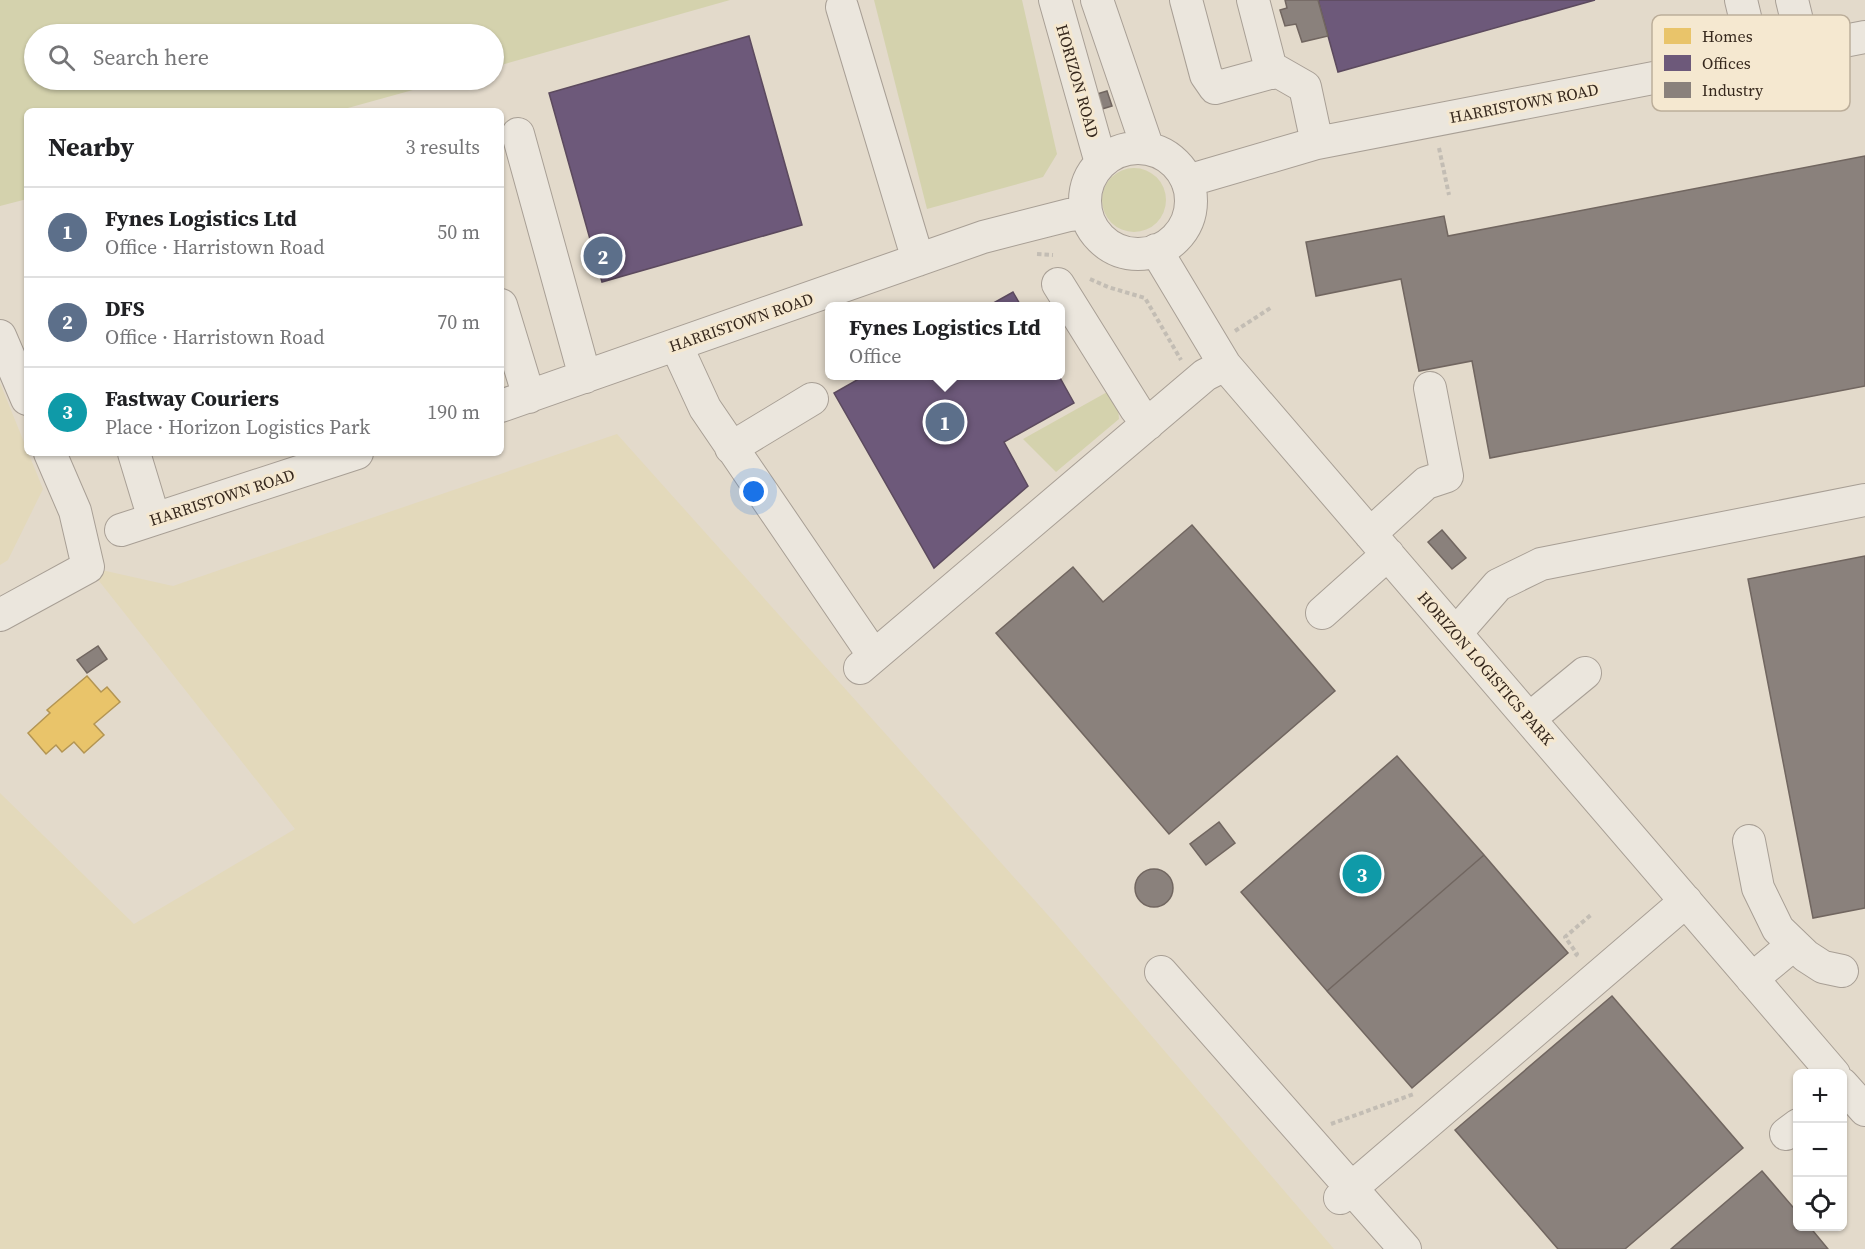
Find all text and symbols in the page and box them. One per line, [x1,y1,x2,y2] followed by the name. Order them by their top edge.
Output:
[1652,15,1850,111] legend
[1051,22,1105,140] street label: HORIZON ROAD
[24,24,504,90] search box
[1702,25,1753,47] text: Homes
[45,41,78,74] icon: search
[93,42,209,72] text: Search here
[1702,52,1751,74] text: Offices
[1448,78,1600,128] street label: HARRISTOWN ROAD
[1702,79,1764,101] text: Industry
[48,129,134,165] text: Nearby
[405,133,480,161] text: 3 results
[105,203,297,233] text: Fynes Logistics Ltd
[62,218,73,246] text: 1
[437,218,480,246] text: 50 m
[105,233,325,261] text: Office · Harristown Road
[584,234,622,278] pin: 2
[666,287,816,357] street label: HARRISTOWN ROAD
[105,293,145,323] text: DFS
[825,302,1065,380] popup
[62,308,73,336] text: 2
[437,308,480,336] text: 70 m
[849,312,1041,342] text: Fynes Logistics Ltd
[105,323,325,351] text: Office · Harristown Road
[849,342,901,370] text: Office
[105,383,279,413] text: Fastway Couriers
[62,398,73,426] text: 3
[427,398,480,426] text: 190 m
[926,400,964,444] pin: 1
[105,413,370,441] text: Place · Horizon Logistics Park
[147,463,297,531] street label: HARRISTOWN ROAD
[739,477,768,506] your location
[1413,586,1559,750] street label: HORIZON LOGISTICS PARK
[1342,852,1382,896] pin: 3
[1793,1069,1847,1231] map controls
[1793,1069,1847,1123] button: +
[1793,1123,1847,1177] button: −
[1793,1177,1847,1231] button: locate

